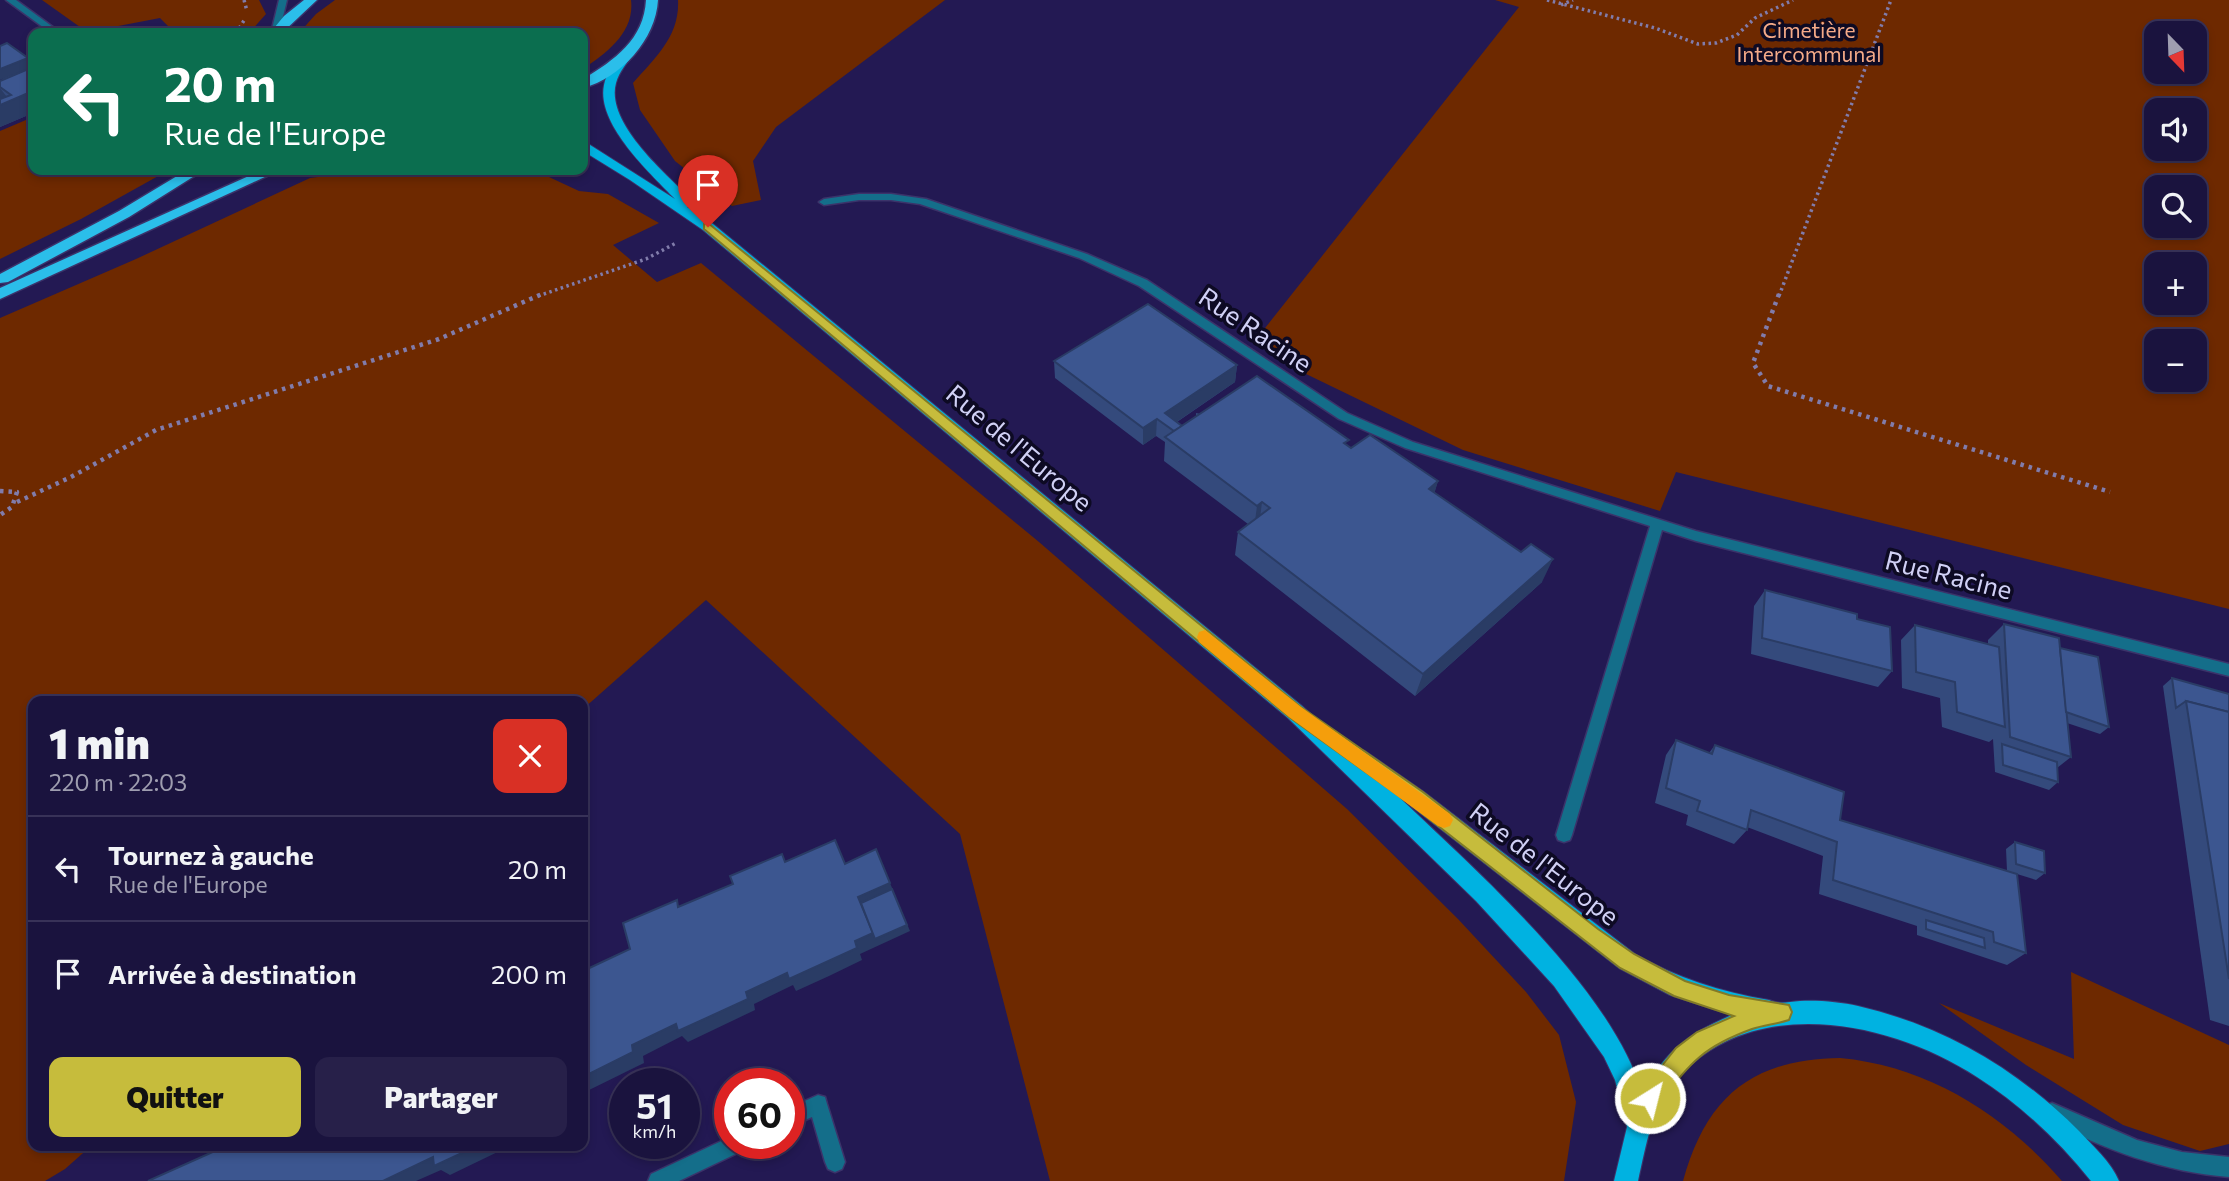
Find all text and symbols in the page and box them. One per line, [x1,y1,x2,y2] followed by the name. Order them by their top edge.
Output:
[1736,17,1882,66] park label: Cimetière Intercommunal
[2144,21,2207,84] north arrow
[2144,21,2207,392] map controls
[164,52,276,112] text: 20 m
[49,56,140,147] icon: left
[2144,98,2207,161] button: sound
[164,112,386,152] text: Rue de l'Europe
[678,155,738,227] pin
[689,166,727,204] icon: arrive
[2144,175,2207,238] button: search
[2144,252,2207,315] button: +
[1194,280,1318,378] street label: Rue Racine
[2144,329,2207,392] button: −
[941,377,1099,517] street label: Rue de l'Europe
[1882,543,2016,605] street label: Rue Racine
[49,716,150,768] text: 1 min
[493,719,567,793] button: close
[49,768,187,796] text: 220 m · 22:03
[1464,795,1626,931] street label: Rue de l'Europe
[108,839,314,870] text: Tournez à gauche
[49,850,87,888] icon: left
[508,853,567,884] text: 20 m
[108,870,268,898] text: Rue de l'Europe
[49,955,87,993] icon: arrive
[108,958,356,989] text: Arrivée à destination
[491,958,567,989] text: 200 m
[49,1057,301,1137] button: Quitter
[315,1057,567,1137] button: Partager
[1613,1061,1687,1135] position arrow
[714,1068,805,1159] speed limit sign: 60
[636,1083,673,1126] text: 51
[633,1120,676,1142] text: km/h

